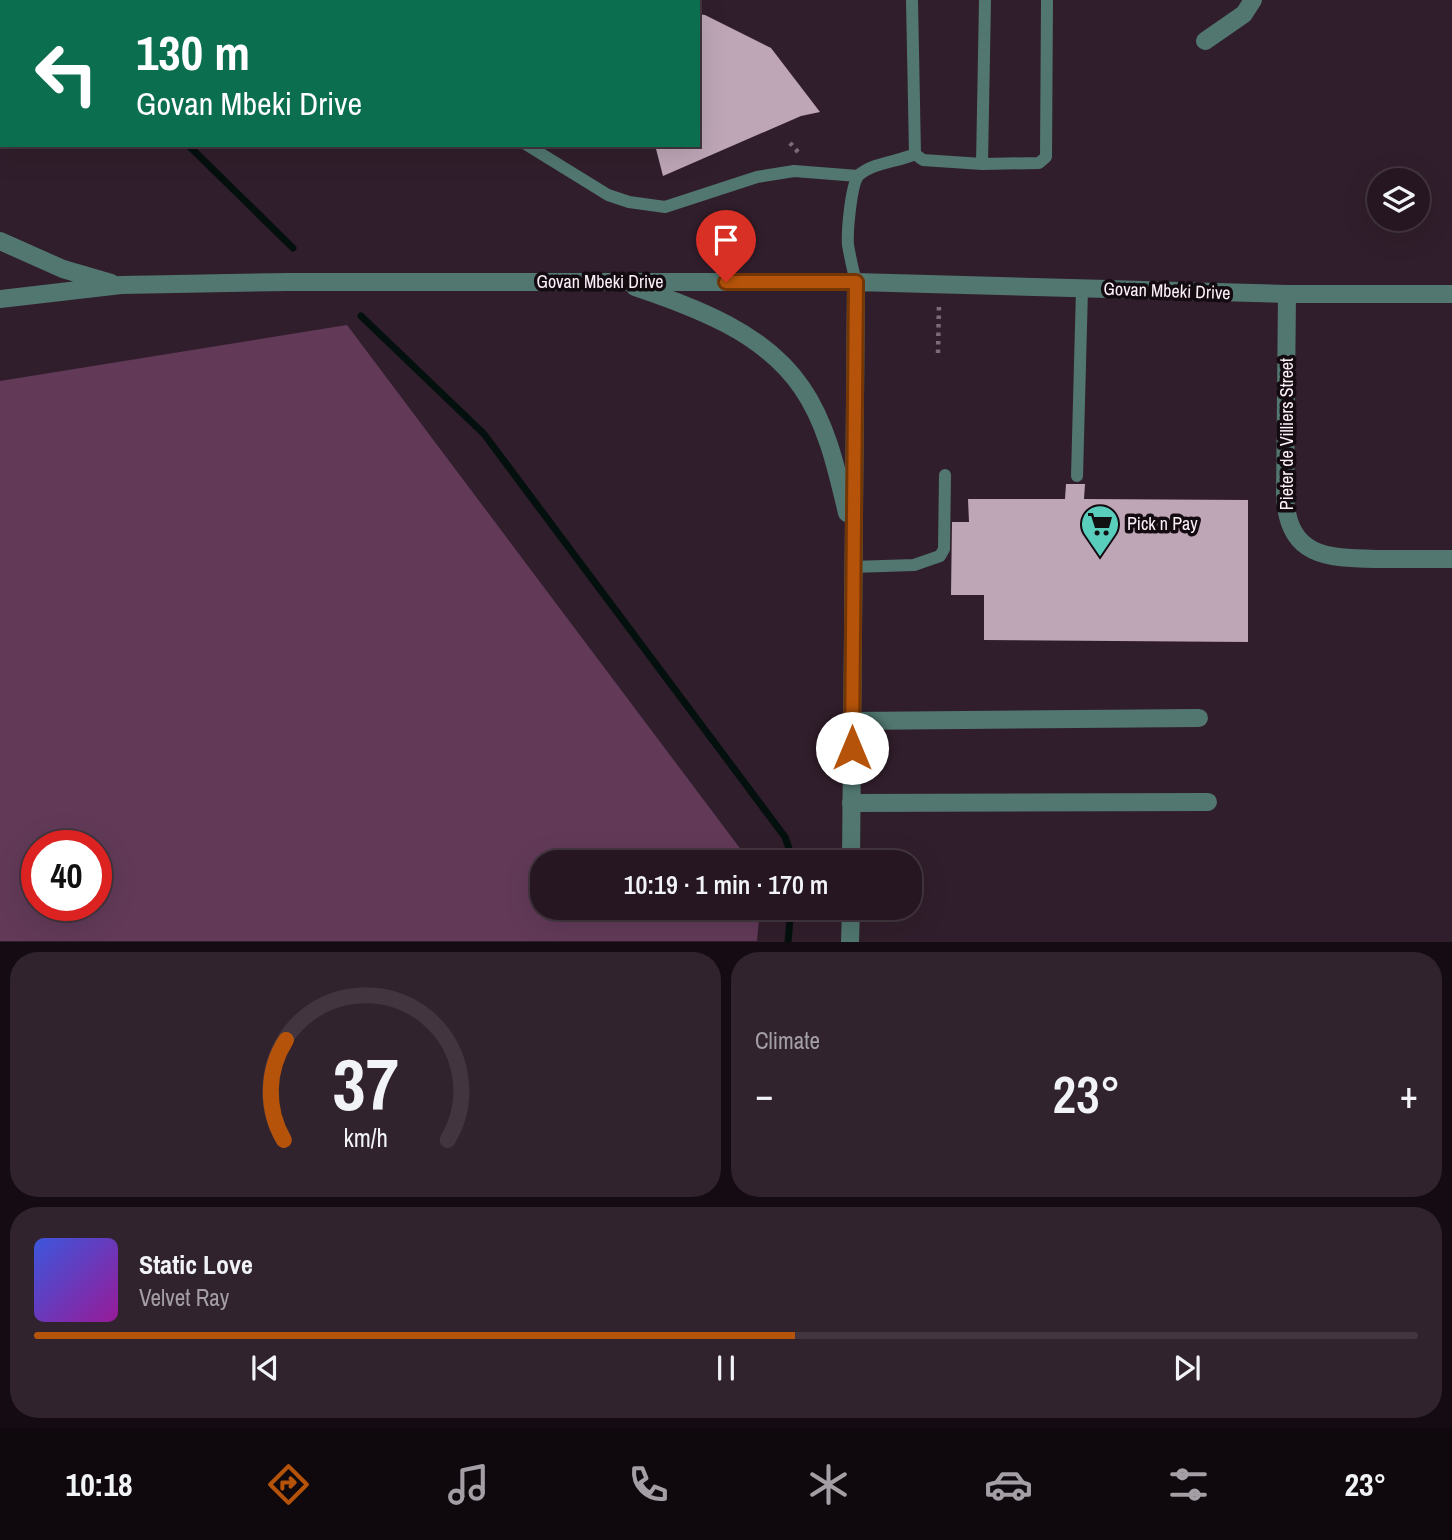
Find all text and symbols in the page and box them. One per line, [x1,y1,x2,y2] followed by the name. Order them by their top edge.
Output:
[136,19,250,85] text: 130 m
[21,28,112,119] icon: left
[136,82,362,125] text: Govan Mbeki Drive
[1367,168,1430,231] map controls
[1367,168,1430,231] button: layers
[696,210,756,282] pin
[707,221,745,259] icon: arrive
[536,269,664,294] street label: Govan Mbeki Drive
[1103,276,1231,305] street label: Govan Mbeki Drive
[1274,358,1299,510] street label: Pieter de Villiers Street
[1079,503,1121,558] supermarket icon: Pick n Pay
[1127,511,1198,536] place label: Pick n Pay
[815,711,889,785] position arrow
[21,830,112,921] speed limit sign: 40
[624,867,828,902] text: 10:19 · 1 min · 170 m
[755,1025,820,1056] text: Climate
[332,1036,399,1134] text: 37
[1052,1059,1121,1129] text: 23°
[755,1069,773,1120] text: −
[1400,1069,1418,1120] text: +
[343,1121,388,1155] text: km/h
[139,1247,253,1282] text: Static Love
[139,1282,229,1313] text: Velvet Ray
[246,1349,284,1387] icon: previous
[707,1349,745,1387] icon: pause
[1168,1349,1206,1387] icon: next
[264,1460,313,1509] icon: directions
[444,1460,493,1509] icon: music
[624,1460,673,1509] icon: phone
[804,1460,853,1509] icon: climate
[984,1460,1033,1509] icon: car
[1164,1460,1213,1509] icon: filters
[66,1463,133,1506] text: 10:18
[1344,1463,1386,1506] text: 23°

